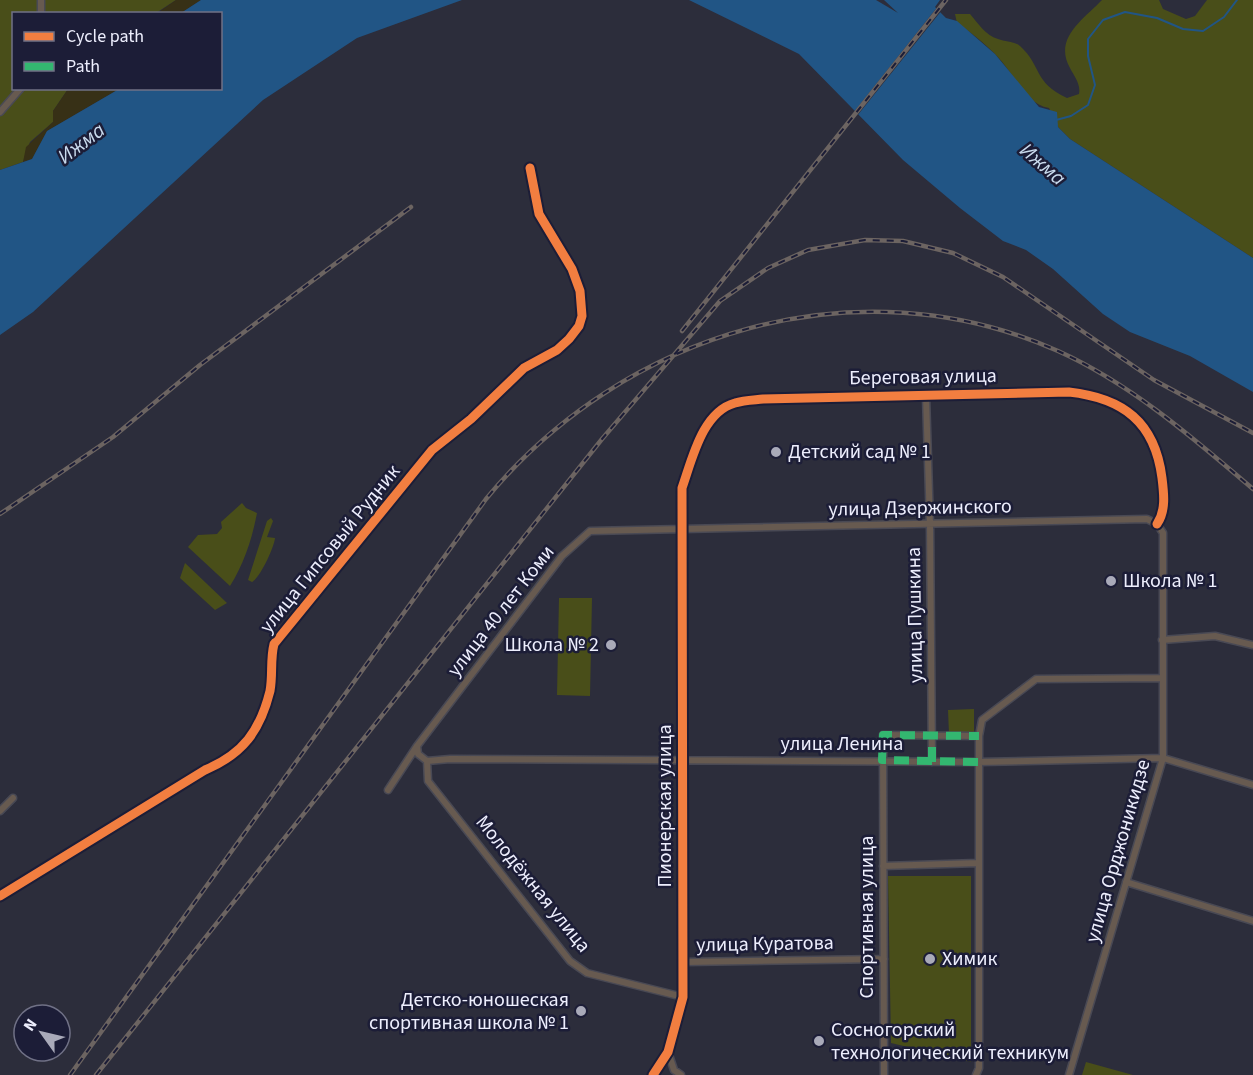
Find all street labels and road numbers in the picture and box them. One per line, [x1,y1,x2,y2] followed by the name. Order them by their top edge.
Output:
[849,362,997,392] street label: Береговая улица
[253,459,407,639] street label: улица Гипсовый Рудник
[828,492,1012,524] street label: улица Дзержинского
[441,539,561,683] street label: улица 40 лет Коми
[900,547,930,683] street label: улица Пушкина
[651,725,679,887] street label: Пионерская улица
[781,730,903,758] street label: улица Ленина
[1078,756,1158,946] street label: улица Орджоникидзе
[469,809,597,959] street label: Молодёжная улица
[853,836,881,998] street label: Спортивная улица
[696,929,834,959] street label: улица Куратова

